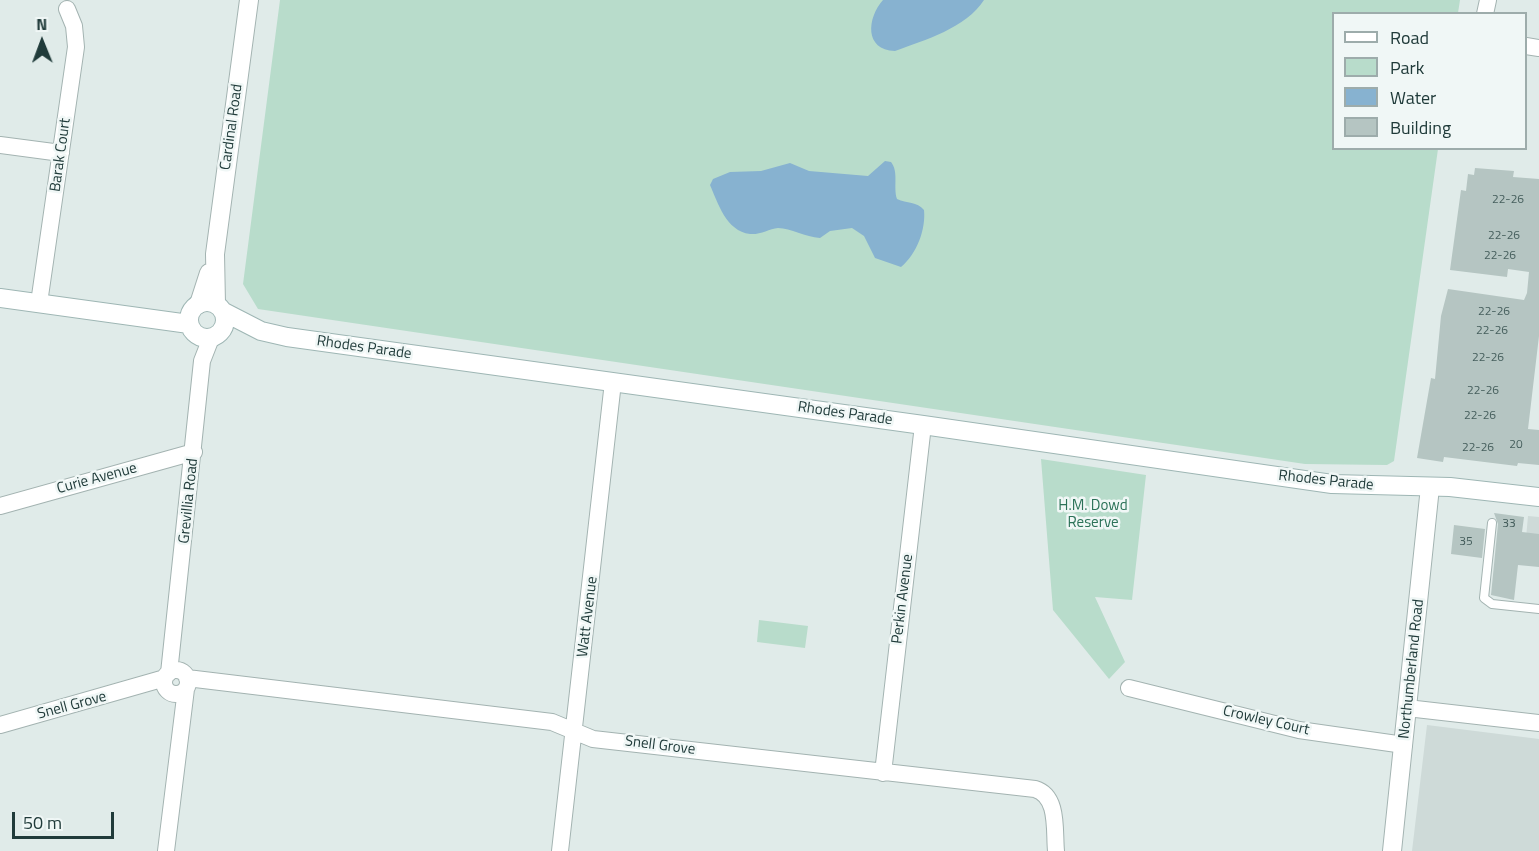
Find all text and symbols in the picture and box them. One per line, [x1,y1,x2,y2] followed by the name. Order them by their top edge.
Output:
[12,12,72,72] north arrow
[36,12,47,36] text: N
[1332,12,1527,150] legend
[1390,24,1429,51] text: Road
[1390,54,1424,81] text: Park
[217,83,247,171] street label: Cardinal Road
[1390,84,1436,111] text: Water
[1390,114,1451,141] text: Building
[47,117,75,193] street label: Barak Court
[1492,193,1524,207] house number: 22-26
[1488,229,1520,243] house number: 22-26
[1484,249,1516,263] house number: 22-26
[1478,305,1510,319] house number: 22-26
[1476,324,1508,338] house number: 22-26
[315,332,413,364] street label: Rhodes Parade
[1472,351,1504,365] house number: 22-26
[1467,384,1499,398] house number: 22-26
[796,398,894,430] street label: Rhodes Parade
[1464,409,1496,423] house number: 22-26
[1509,438,1523,452] house number: 20
[1462,441,1494,455] house number: 22-26
[176,457,202,545] street label: Grevillia Road
[55,460,139,498] street label: Curie Avenue
[1278,467,1374,495] street label: Rhodes Parade
[1058,497,1128,532] park label: H.M. Dowd Reserve
[1502,517,1516,531] house number: 33
[1459,535,1473,549] house number: 35
[889,553,917,645] street label: Perkin Avenue
[574,576,602,658] street label: Watt Avenue
[1396,598,1428,740] street label: Northumberland Road
[36,688,108,724] street label: Snell Grove
[1221,702,1311,740] street label: Crowley Court
[624,733,696,759] street label: Snell Grove
[15,800,117,838] scale bar
[23,809,62,836] text: 50 m

